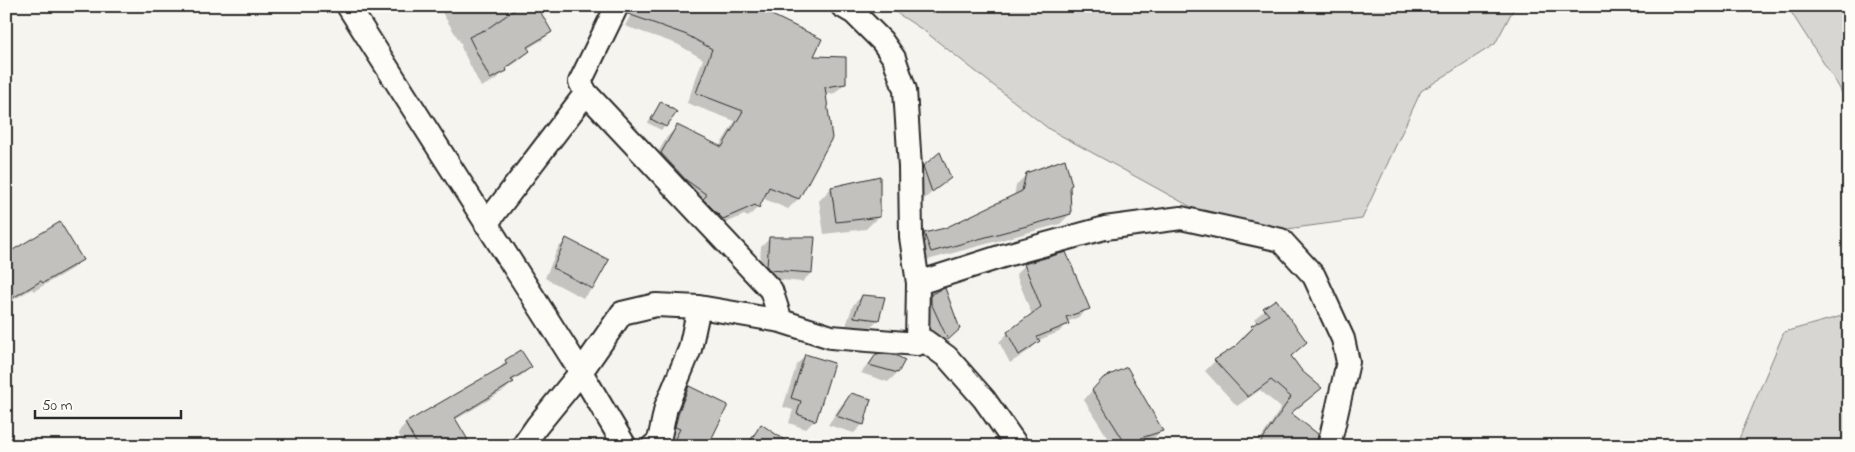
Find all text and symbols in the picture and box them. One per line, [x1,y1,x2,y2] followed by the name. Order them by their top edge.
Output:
[35,387,181,419] scale bar
[42,395,73,417] text: 50 m

